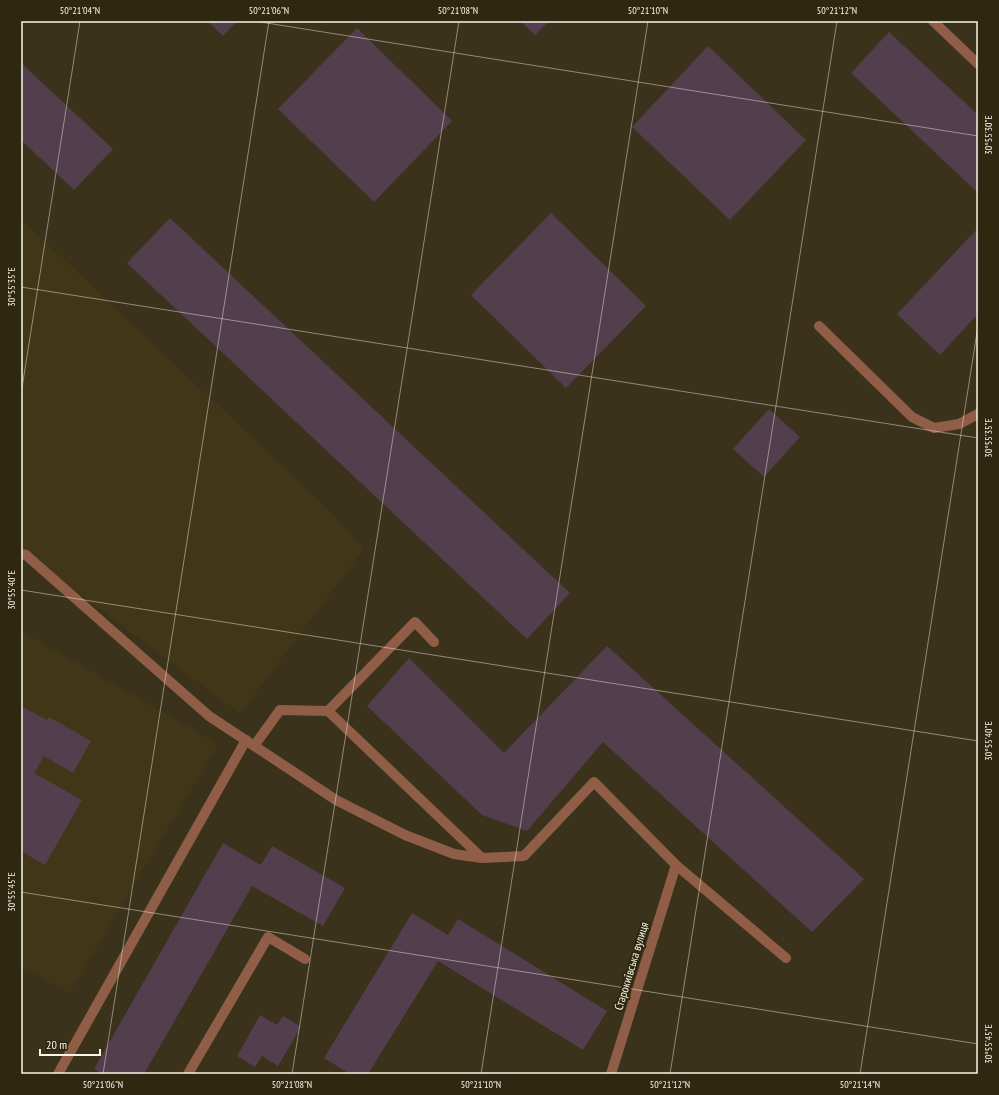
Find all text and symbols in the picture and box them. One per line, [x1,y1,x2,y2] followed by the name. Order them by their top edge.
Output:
[60,4,100,17] text: 50°21'04"N
[249,4,289,17] text: 50°21'06"N
[438,4,478,17] text: 50°21'08"N
[628,4,668,17] text: 50°21'10"N
[817,4,857,17] text: 50°21'12"N
[982,115,995,155] text: 30°55'30"E
[5,267,18,307] text: 30°55'35"E
[982,418,995,458] text: 30°55'35"E
[5,570,18,610] text: 30°55'40"E
[982,721,995,761] text: 30°55'40"E
[5,872,18,912] text: 30°55'45"E
[610,920,652,1012] street label: Старокиївська вулиця
[982,1024,995,1064] text: 30°55'45"E
[40,1031,100,1057] scale bar
[46,1037,67,1052] text: 20 m
[83,1078,123,1091] text: 50°21'06"N
[272,1078,312,1091] text: 50°21'08"N
[461,1078,501,1091] text: 50°21'10"N
[650,1078,690,1091] text: 50°21'12"N
[840,1078,880,1091] text: 50°21'14"N

